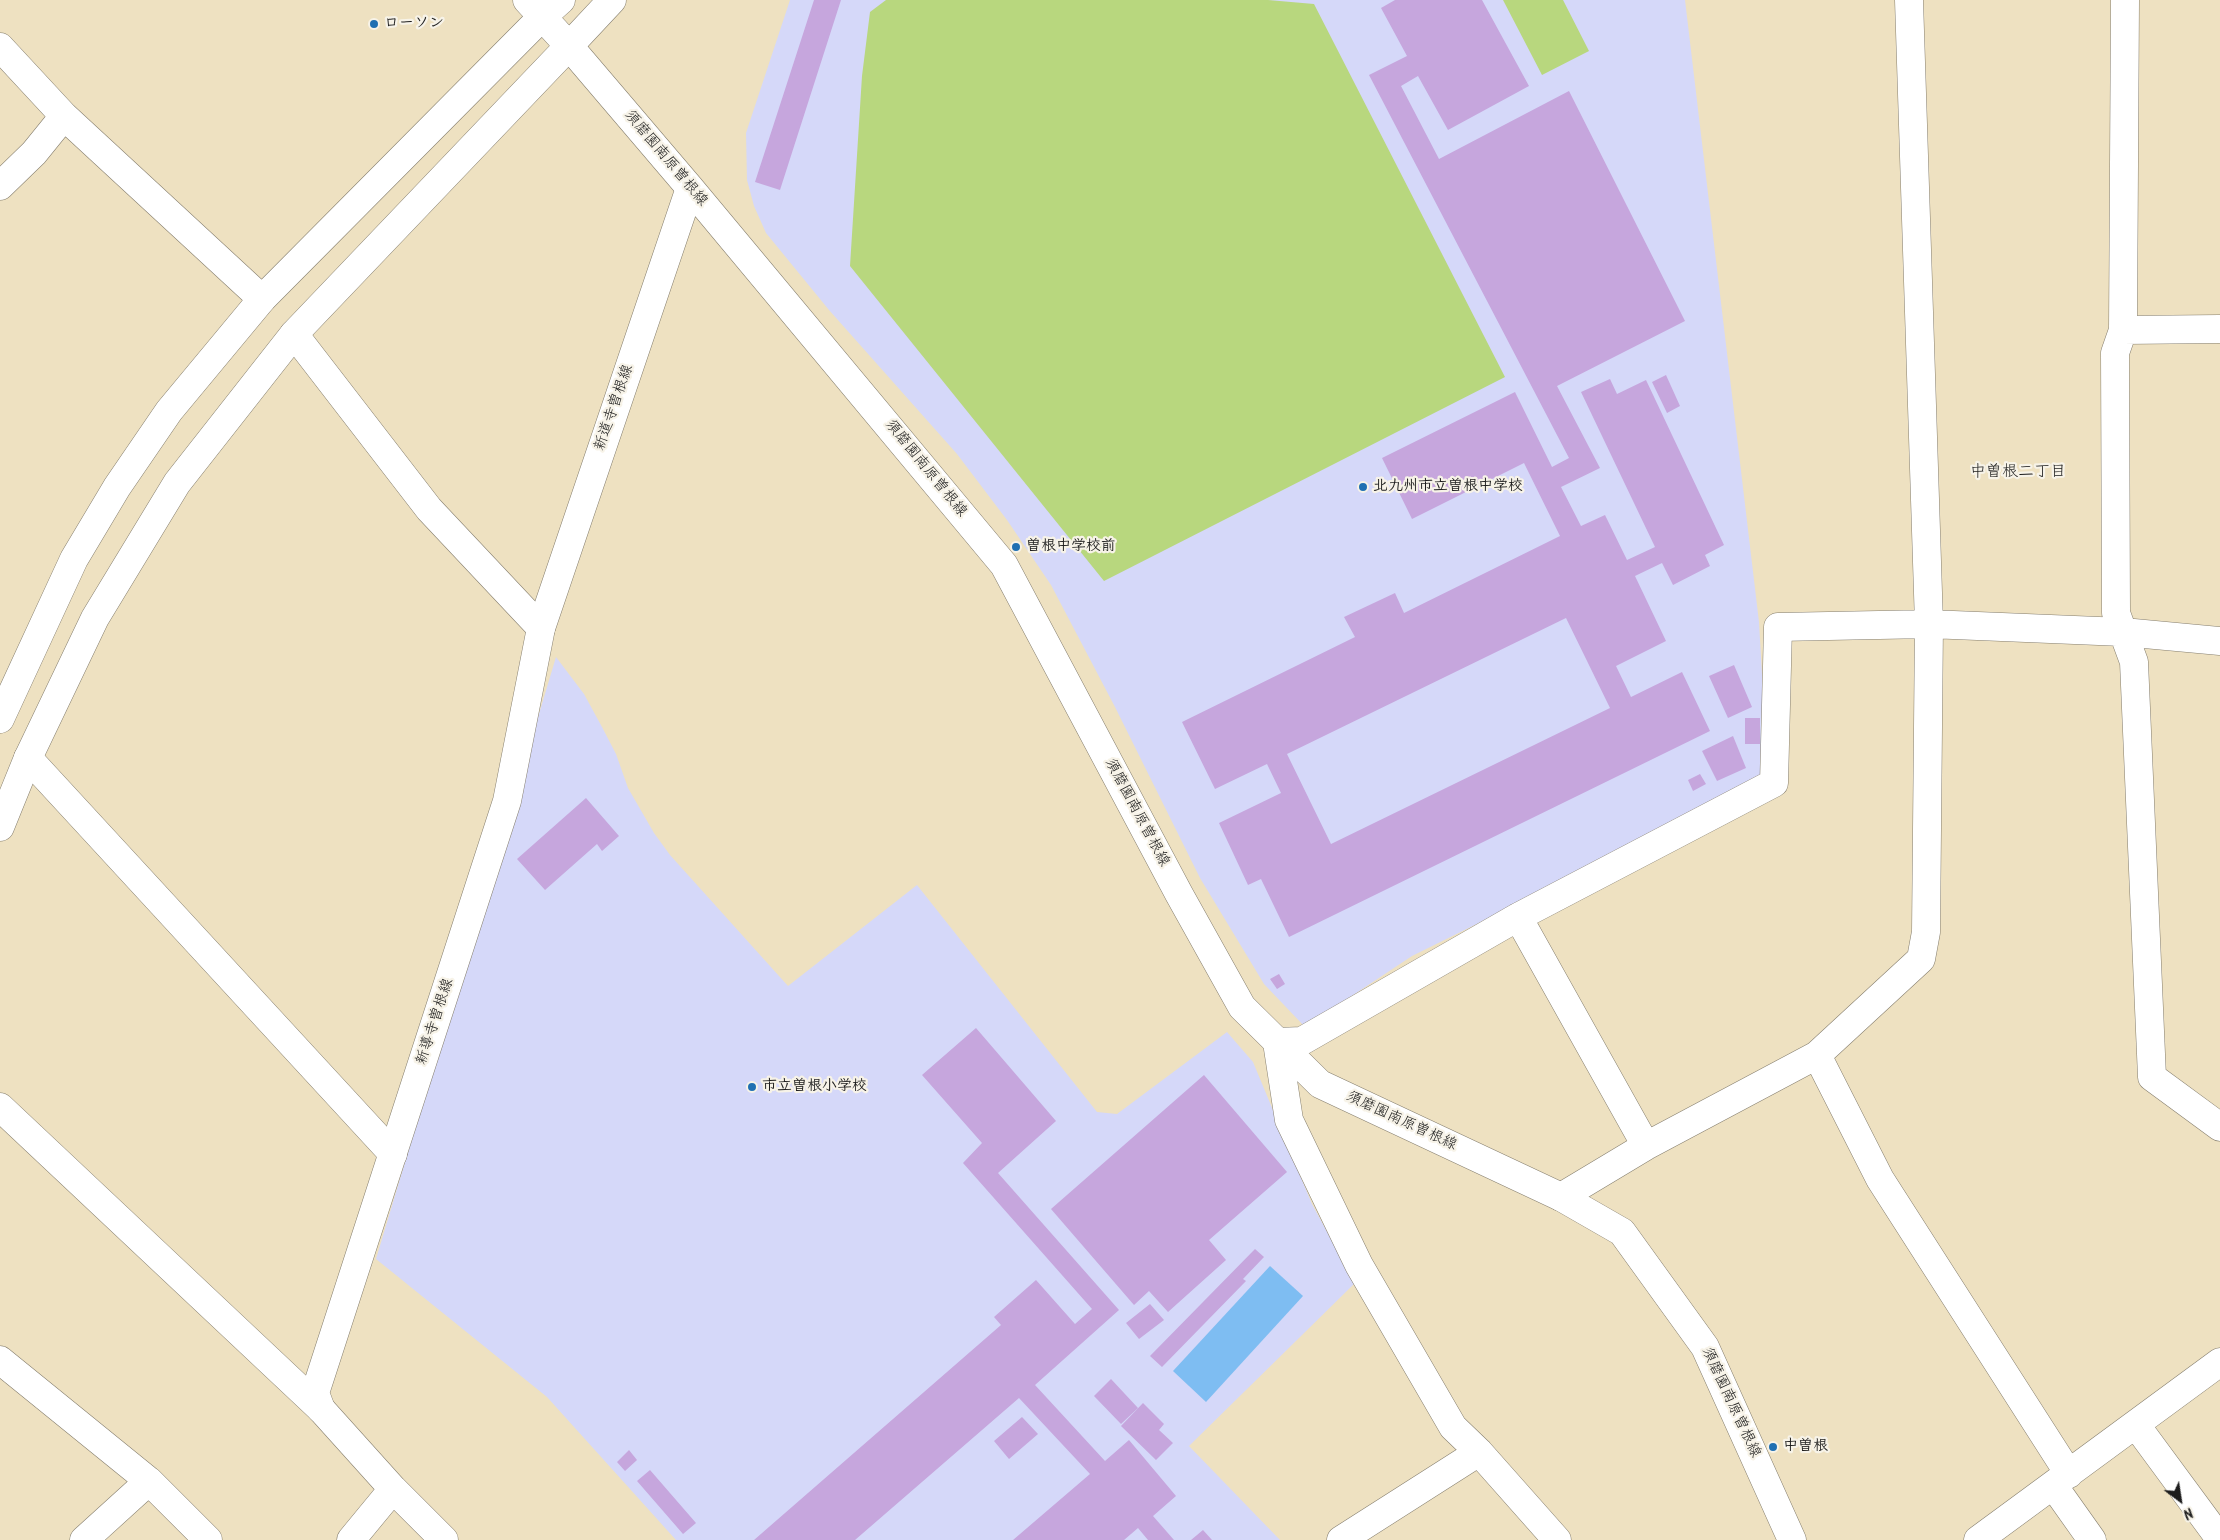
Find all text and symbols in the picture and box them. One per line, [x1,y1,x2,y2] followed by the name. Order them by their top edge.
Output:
[384,15,444,33] place label: ローソン
[368,18,380,30] marker: ローソン
[620,107,710,211] street label: 須磨園南原曽根線
[592,363,638,453] street label: 新道寺曽根線
[880,417,970,521] street label: 須磨園南原曽根線
[1970,463,2066,483] district label: 中曽根二丁目
[1373,478,1523,496] place label: 北九州市立曽根中学校
[1357,481,1369,493] marker: 北九州市立曽根中学校
[1026,538,1116,556] place label: 曽根中学校前
[1010,541,1022,553] marker: 曽根中学校前
[1100,756,1172,870] street label: 須磨園南原曽根線
[414,976,458,1068] street label: 新導寺曽根線
[762,1078,867,1096] place label: 市立曽根小学校
[746,1081,758,1093] marker: 市立曽根小学校
[1343,1088,1459,1156] street label: 須磨園南原曽根線
[1696,1345,1764,1461] street label: 須磨園南原曽根線
[1783,1438,1828,1456] place label: 中曽根
[1767,1441,1779,1453] marker: 中曽根
[2155,1475,2205,1525] north arrow
[2178,1501,2197,1525] text: N

